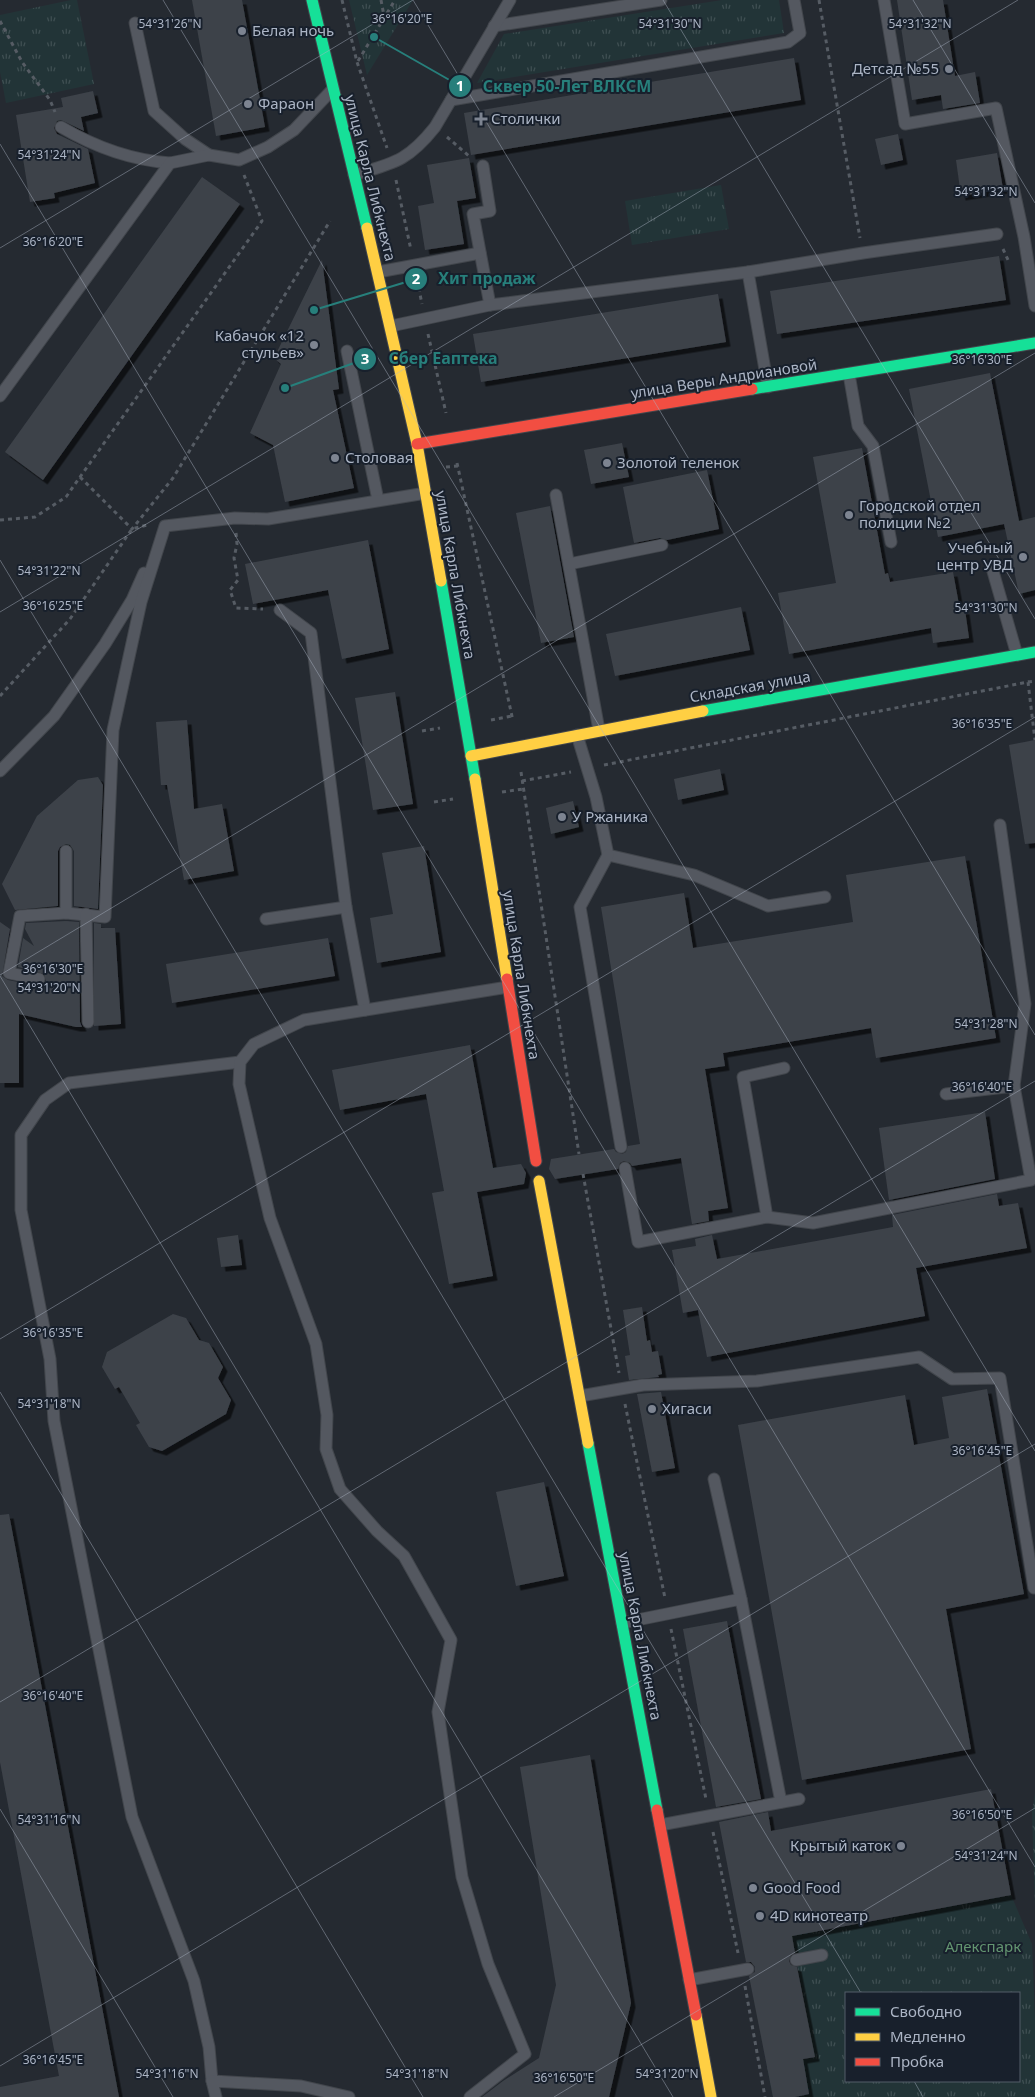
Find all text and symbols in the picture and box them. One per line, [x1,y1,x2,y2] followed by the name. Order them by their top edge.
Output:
[372,10,432,27] text: 36°16'20"E
[138,15,202,32] text: 54°31'26"N
[638,15,702,32] text: 54°31'30"N
[888,15,952,32] text: 54°31'32"N
[252,20,334,40] place label: Белая ночь
[236,25,248,37] marker: Белая ночь
[852,58,939,78] place label: Детсад №55
[943,63,955,75] marker: Детсад №55
[447,71,661,102] callout: Сквер 50-Лет ВЛКСМ
[456,75,464,95] text: 1
[483,75,651,97] text: Сквер 50-Лет ВЛКСМ
[341,92,401,263] street label: улица Карла Либкнехта
[258,93,314,113] place label: Фараон
[242,98,254,110] marker: Фараон
[491,108,561,128] place label: Столички
[475,113,487,125] marker: Столички
[17,146,81,163] text: 54°31'24"N
[954,183,1018,200] text: 54°31'32"N
[23,233,83,250] text: 36°16'20"E
[403,263,546,294] callout: Хит продаж
[438,267,536,289] text: Хит продаж
[412,268,421,288] text: 2
[215,325,304,362] place label: Кабачок «12 стульев»
[308,339,320,351] marker: Кабачок «12 стульев»
[353,343,507,374] callout: Сбер Еаптека
[388,347,498,369] text: Сбер Еаптека
[361,348,369,368] text: 3
[952,351,1012,368] text: 36°16'30"E
[629,353,818,403] street label: улица Веры Андриановой
[345,447,414,467] place label: Столовая
[329,452,341,464] marker: Столовая
[617,452,739,472] place label: Золотой теленок
[601,457,613,469] marker: Золотой теленок
[431,489,481,661] street label: улица Карла Либкнехта
[859,495,980,532] place label: Городской отдел полиции №2
[843,509,855,521] marker: Городской отдел полиции №2
[936,537,1013,574] place label: Учебный центр УВД
[1017,551,1029,563] marker: Учебный центр УВД
[17,562,81,579] text: 54°31'22"N
[23,597,83,614] text: 36°16'25"E
[954,599,1018,616] text: 54°31'30"N
[688,666,812,706] street label: Складская улица
[952,715,1012,732] text: 36°16'35"E
[572,806,648,826] place label: У Ржаника
[556,811,568,823] marker: У Ржаника
[499,889,545,1061] street label: улица Карла Либкнехта
[23,960,83,977] text: 36°16'30"E
[17,979,81,996] text: 54°31'20"N
[954,1015,1018,1032] text: 54°31'28"N
[952,1078,1012,1095] text: 36°16'40"E
[23,1324,83,1341] text: 36°16'35"E
[17,1395,81,1412] text: 54°31'18"N
[662,1398,712,1418] place label: Хигаси
[646,1403,658,1415] marker: Хигаси
[952,1442,1012,1459] text: 36°16'45"E
[615,1550,667,1722] street label: улица Карла Либкнехта
[23,1687,83,1704] text: 36°16'40"E
[952,1806,1012,1823] text: 36°16'50"E
[17,1811,81,1828] text: 54°31'16"N
[790,1835,891,1855] place label: Крытый каток
[895,1840,907,1852] marker: Крытый каток
[954,1847,1018,1864] text: 54°31'24"N
[763,1877,840,1897] place label: Good Food
[747,1882,759,1894] marker: Good Food
[770,1905,868,1925] place label: 4D кинотеатр
[754,1910,766,1922] marker: 4D кинотеатр
[945,1936,1021,1956] park label: Алекспарк
[845,1992,1020,2082] legend
[890,2001,962,2021] text: Свободно
[890,2026,966,2046] text: Медленно
[23,2051,83,2068] text: 36°16'45"E
[890,2051,944,2071] text: Пробка
[135,2065,199,2082] text: 54°31'16"N
[385,2065,449,2082] text: 54°31'18"N
[635,2065,699,2082] text: 54°31'20"N
[534,2069,594,2086] text: 36°16'50"E

